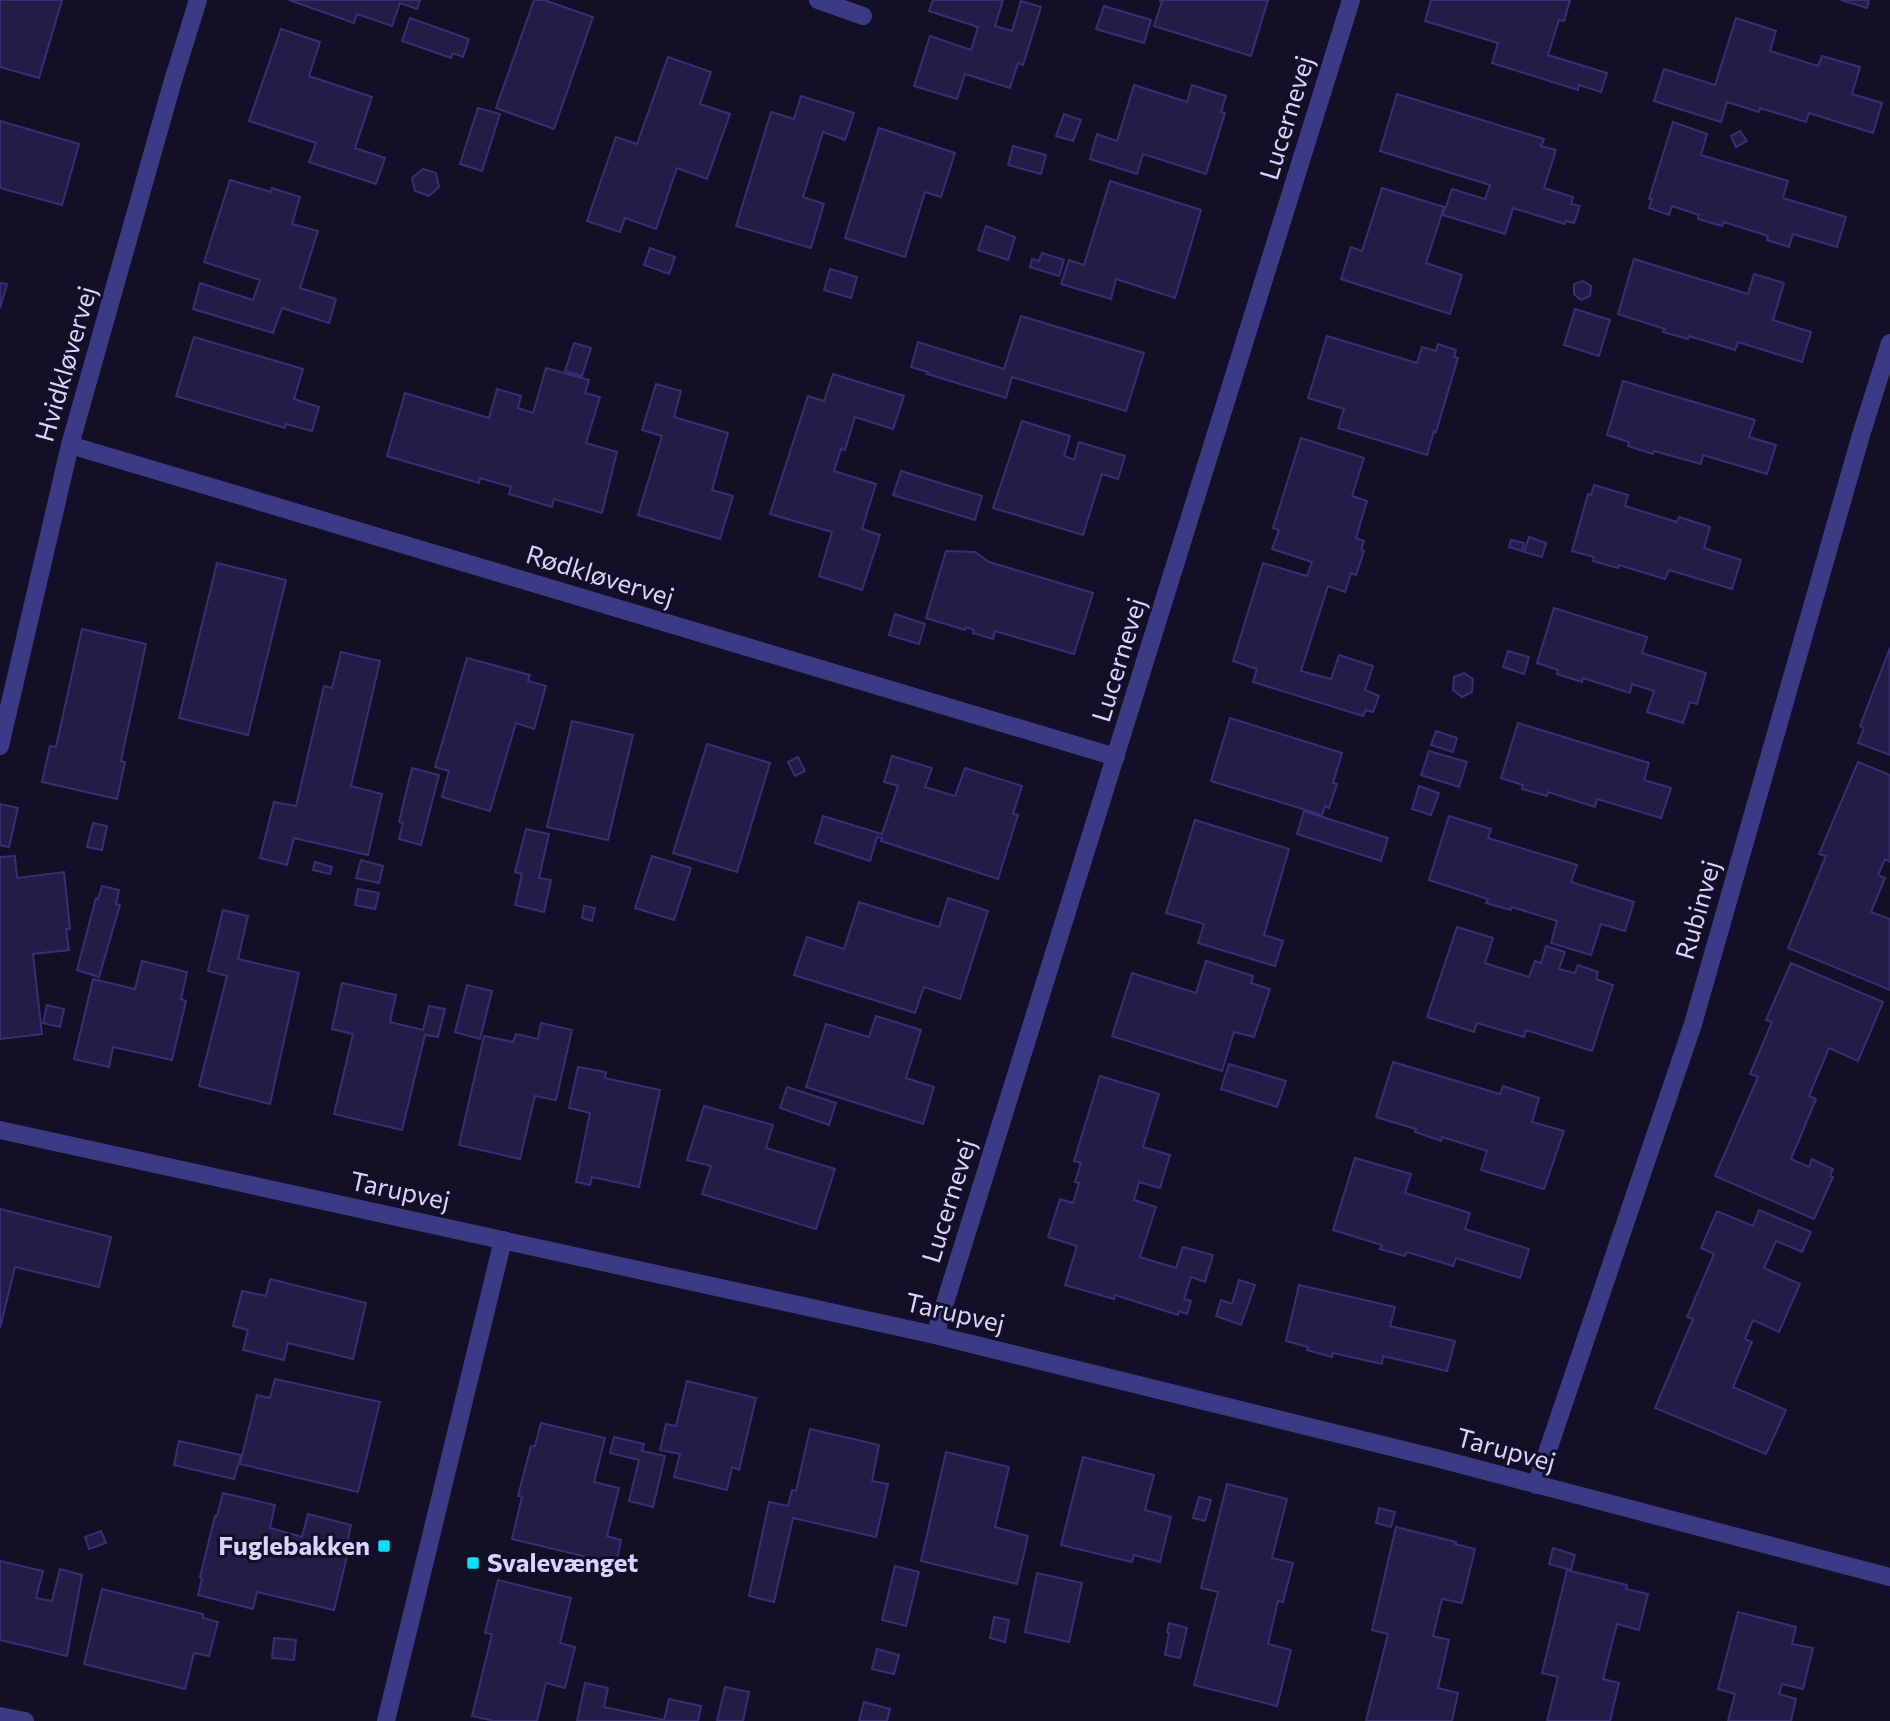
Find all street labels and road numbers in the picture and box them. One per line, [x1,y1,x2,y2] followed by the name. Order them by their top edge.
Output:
[1252,52,1319,183] street label: Lucernevej
[28,282,102,445] street label: Hvidkløvervej
[523,537,678,612] street label: Rødkløvervej
[1084,594,1151,725] street label: Lucernevej
[1668,856,1725,963] street label: Rubinvej
[914,1135,981,1266] street label: Lucernevej
[348,1164,453,1215] street label: Tarupvej
[903,1285,1008,1338] street label: Tarupvej
[1453,1420,1559,1477] street label: Tarupvej

